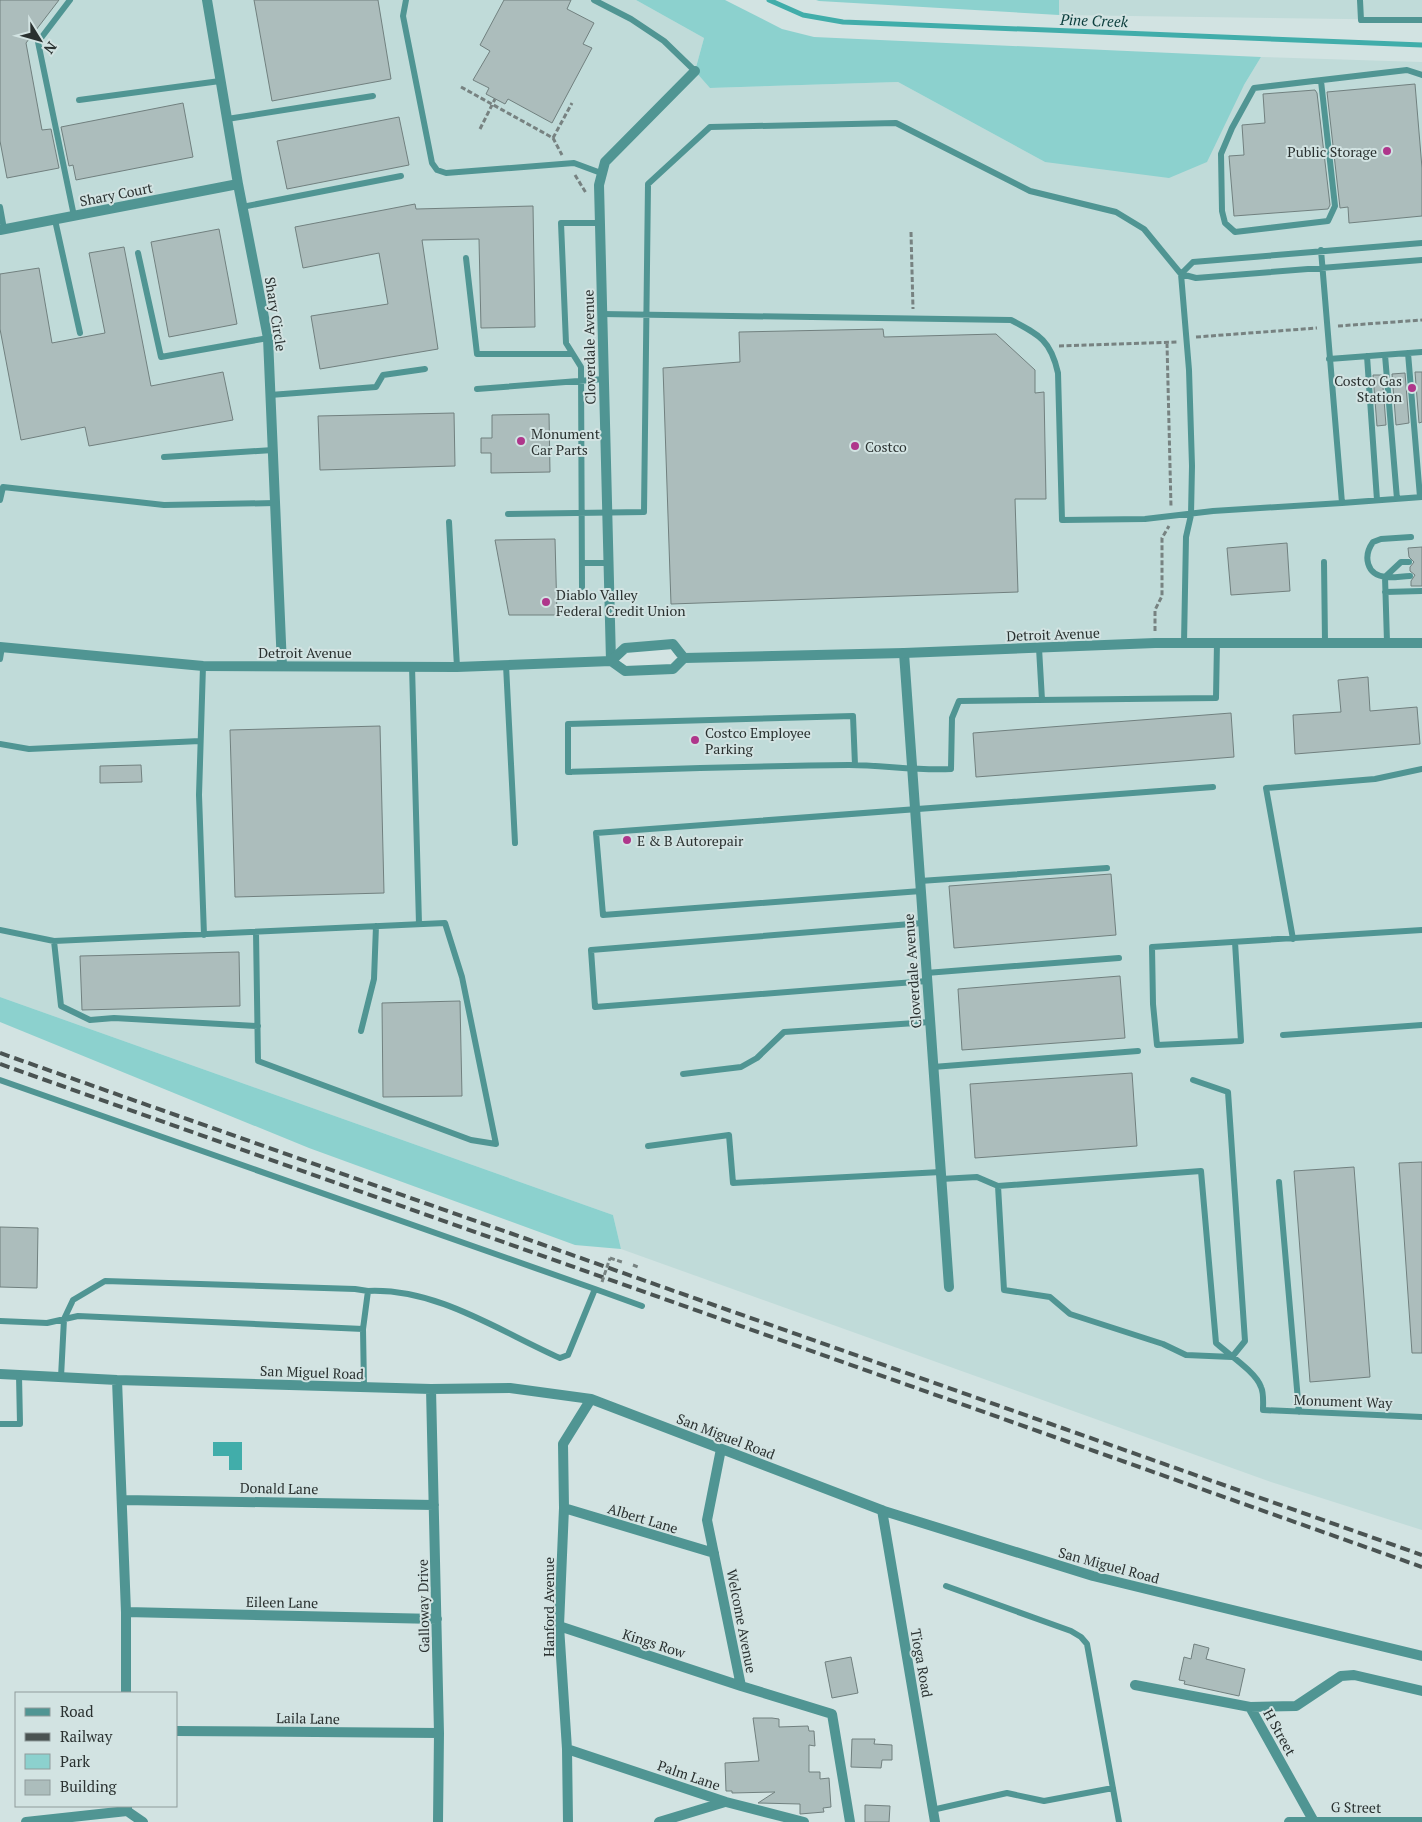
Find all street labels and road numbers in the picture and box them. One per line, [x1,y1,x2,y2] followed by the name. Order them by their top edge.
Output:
[78,177,155,210] street label: Shary Court
[261,275,291,353] street label: Shary Circle
[578,289,600,405] street label: Cloverdale Avenue
[1006,623,1100,645] street label: Detroit Avenue
[258,643,352,662] street label: Detroit Avenue
[899,913,925,1029] street label: Cloverdale Avenue
[260,1361,364,1383] street label: San Miguel Road
[1293,1390,1394,1412] street label: Monument Way
[674,1409,778,1464] street label: San Miguel Road
[240,1478,318,1498] street label: Donald Lane
[606,1498,680,1538] street label: Albert Lane
[1056,1542,1162,1588] street label: San Miguel Road
[539,1557,558,1657] street label: Hanford Avenue
[413,1559,433,1653] street label: Galloway Drive
[723,1567,761,1675] street label: Welcome Avenue
[246,1592,318,1612] street label: Eileen Lane
[620,1624,689,1662] street label: Kings Row
[907,1627,937,1699] street label: Tioga Road
[1259,1705,1301,1760] street label: H Street
[276,1708,340,1728] street label: Laila Lane
[655,1755,723,1795] street label: Palm Lane
[1331,1797,1382,1817] street label: G Street

